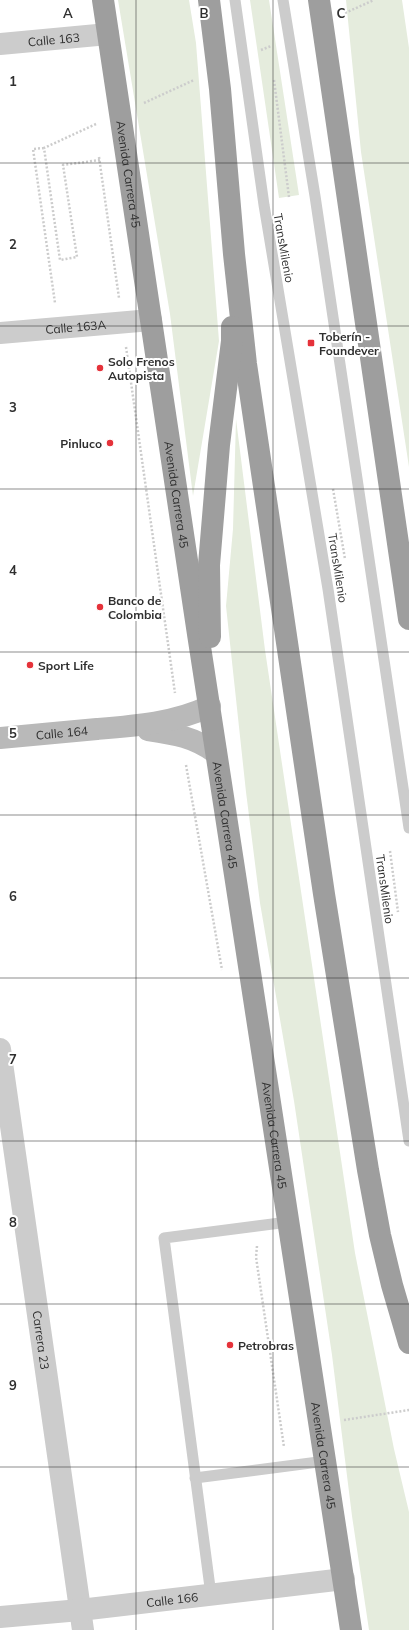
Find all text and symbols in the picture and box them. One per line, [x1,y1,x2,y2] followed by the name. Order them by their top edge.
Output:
[63,5,73,21] text: A
[200,5,209,21] text: B
[337,5,346,21] text: C
[27,29,80,49] street label: Calle 163
[9,73,17,89] text: 1
[114,119,145,229] street label: Avenida Carrera 45
[271,212,297,284] street label: TransMilenio
[9,236,17,252] text: 2
[45,316,107,337] street label: Calle 163A
[319,329,379,358] place label: Toberín - Foundever
[306,338,316,348] marker: Toberín - Foundever
[108,354,175,383] place label: Solo Frenos Autopista
[95,363,105,373] marker: Solo Frenos Autopista
[9,399,17,415] text: 3
[60,436,102,451] place label: Pinluco
[105,438,115,448] marker: Pinluco
[162,440,193,549] street label: Avenida Carrera 45
[325,532,351,604] street label: TransMilenio
[9,562,17,578] text: 4
[108,593,162,622] place label: Banco de Colombia
[95,602,105,612] marker: Banco de Colombia
[38,658,94,673] place label: Sport Life
[25,660,35,670] marker: Sport Life
[35,722,89,742] street label: Calle 164
[9,725,17,741] text: 5
[210,760,241,869] street label: Avenida Carrera 45
[373,853,397,925] street label: TransMilenio
[9,888,17,904] text: 6
[9,1051,17,1067] text: 7
[259,1080,291,1190] street label: Avenida Carrera 45
[9,1214,17,1230] text: 8
[30,1310,53,1371] street label: Carrera 23
[238,1338,294,1353] place label: Petrobras
[225,1340,235,1350] marker: Petrobras
[9,1377,17,1393] text: 9
[309,1401,340,1510] street label: Avenida Carrera 45
[145,1589,199,1610] street label: Calle 166

